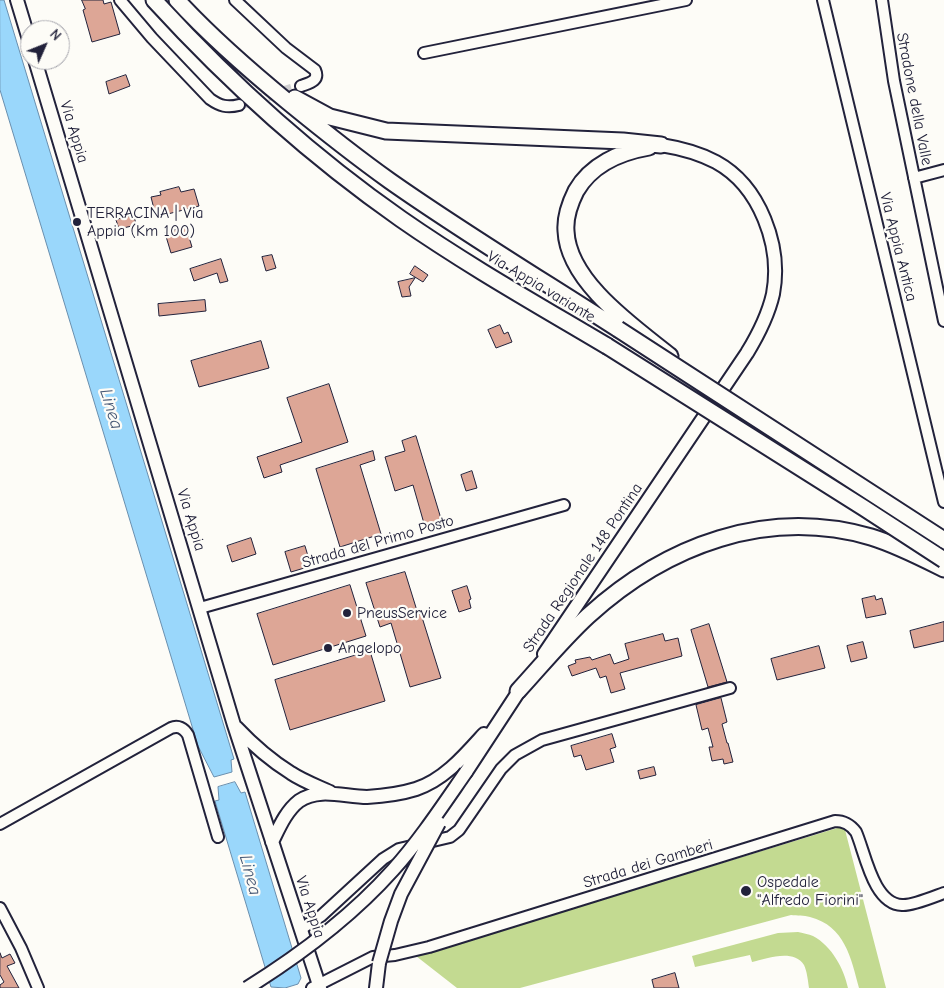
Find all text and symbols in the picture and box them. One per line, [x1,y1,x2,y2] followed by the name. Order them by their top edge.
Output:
[20,20,70,70] north arrow
[46,26,65,44] text: N
[892,31,936,167] street label: Stradone della Valle
[55,99,93,165] street label: Via Appia
[875,191,921,303] street label: Via Appia Antica
[87,203,204,241] place label: TERRACINA | Via Appia (Km 100)
[71,216,83,228] marker: TERRACINA | Via Appia (Km 100)
[483,247,599,327] street label: Via Appia variante
[95,386,127,432] water label: Linea
[519,480,647,656] street label: Strada Regionale 148 Pontina
[172,487,210,553] street label: Via Appia
[300,511,456,573] street label: Strada del Primo Posto
[357,603,447,623] place label: PneusService
[341,607,353,619] marker: PneusService
[338,638,402,658] place label: Angelopo
[322,642,334,654] marker: Angelopo
[581,835,715,893] street label: Strada dei Gamberi
[234,852,266,898] water label: Linea
[757,872,863,910] place label: Ospedale "Alfredo Fiorini"
[291,874,329,940] street label: Via Appia
[739,884,753,898] marker: Ospedale "Alfredo Fiorini"

